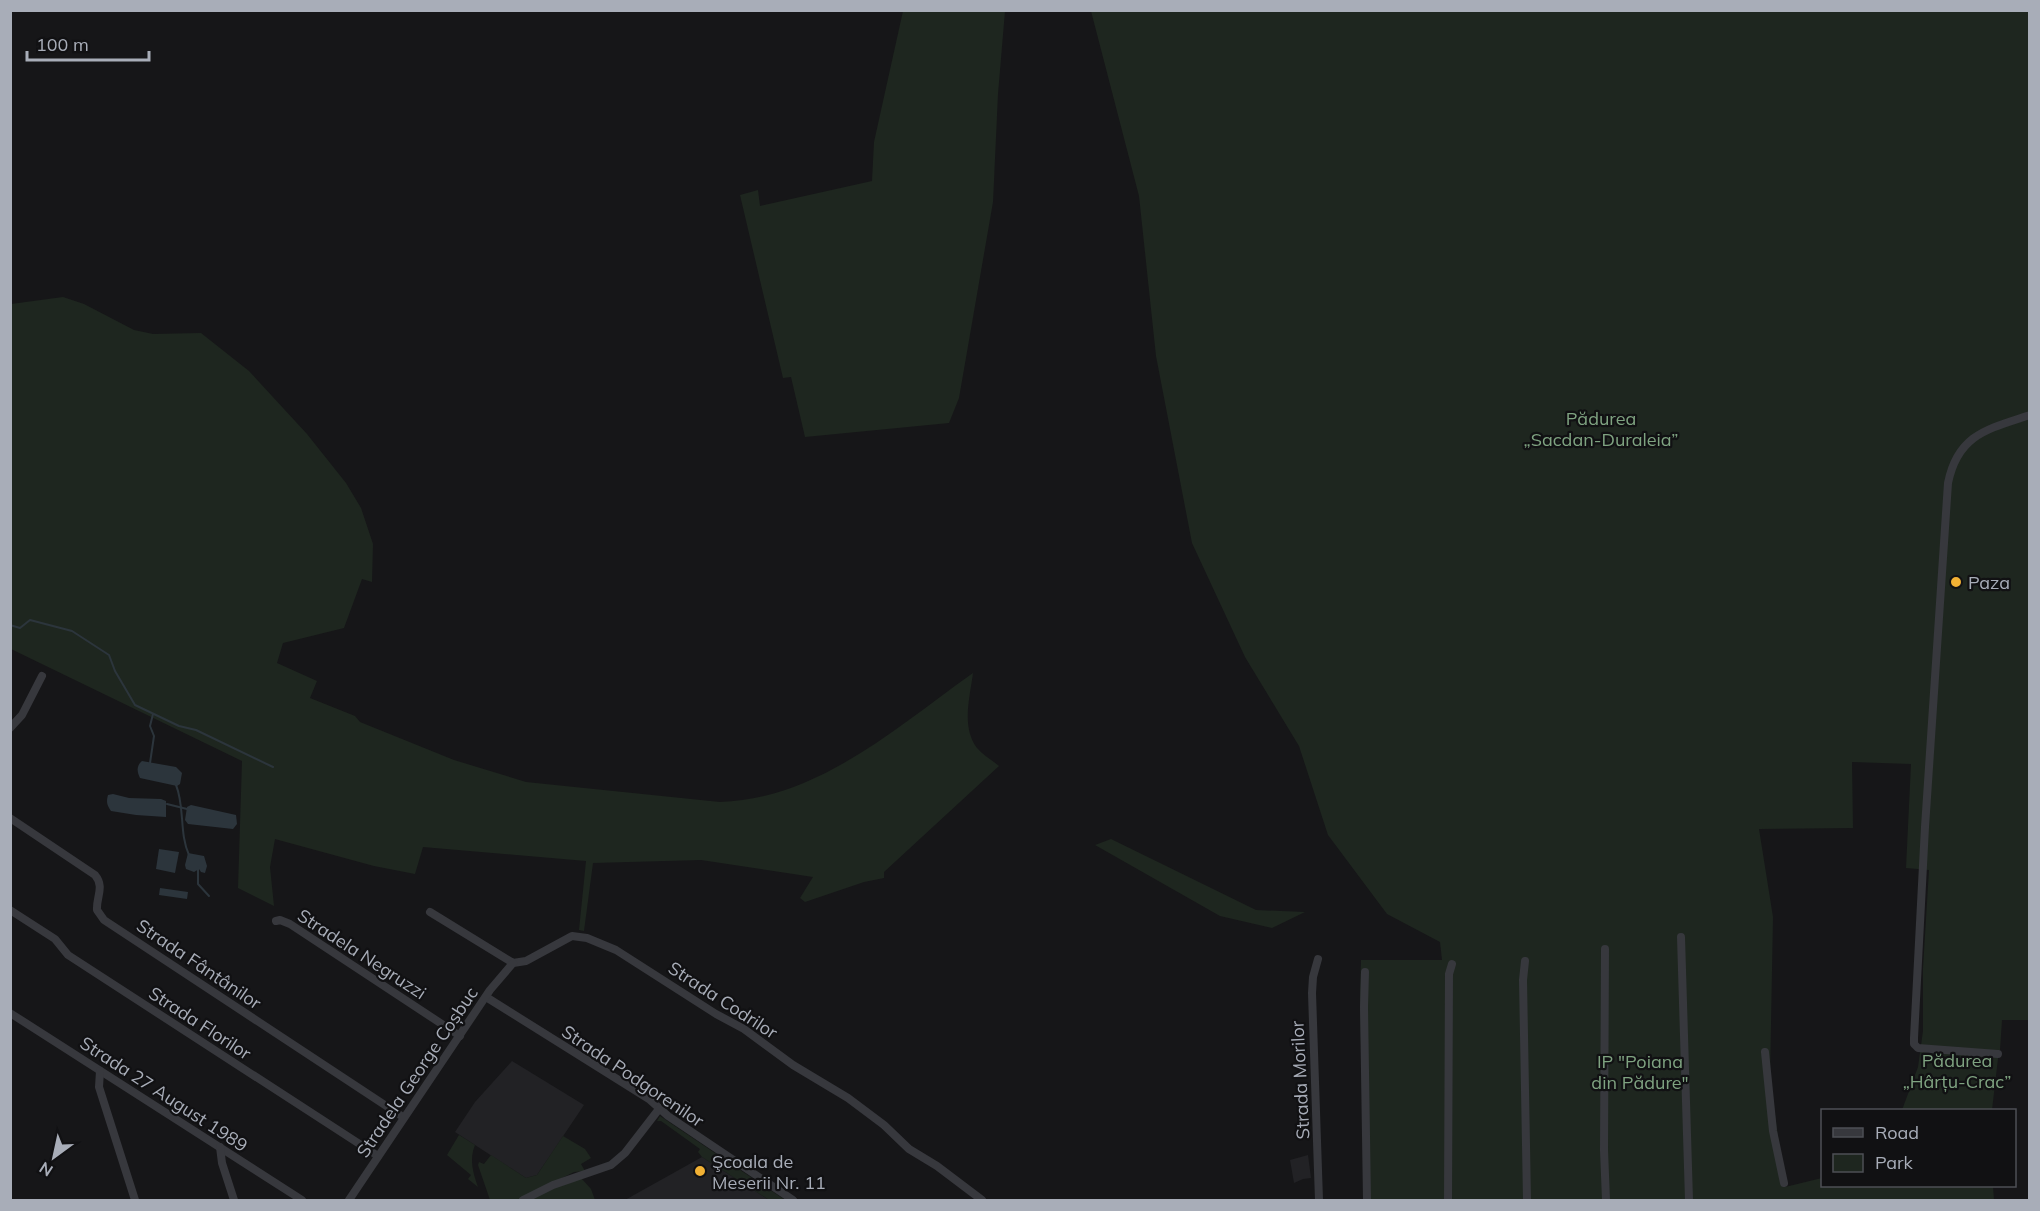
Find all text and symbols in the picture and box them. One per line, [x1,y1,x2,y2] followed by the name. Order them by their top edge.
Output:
[27,24,148,62] scale bar
[36,33,89,56] text: 100 m
[1524,407,1678,451] park label: Pădurea „Sacdan-Duraleia”
[1968,571,2010,594] place label: Paza
[1949,575,1963,589] marker: Paza
[293,904,431,1004] street label: Stradela Negruzzi
[132,914,266,1014] street label: Strada Fântânilor
[664,956,782,1044] street label: Strada Codrilor
[144,981,256,1065] street label: Strada Florilor
[351,982,483,1162] street label: Stradela George Coșbuc
[557,1020,709,1132] street label: Strada Podgorenilor
[1285,1020,1315,1140] street label: Strada Morilor
[76,1031,252,1157] street label: Strada 27 August 1989
[1903,1049,2011,1093] park label: Pădurea „Hârțu-Crac”
[1591,1050,1689,1094] park label: IP "Poiana din Pădure"
[1821,1109,2016,1187] legend
[1875,1121,1919,1144] text: Road
[24,1127,84,1187] north arrow
[712,1150,826,1194] place label: Şcoala de Meserii Nr. 11
[1875,1151,1914,1174] text: Park
[35,1158,56,1181] text: N
[693,1164,707,1178] marker: Şcoala de Meserii Nr. 11

